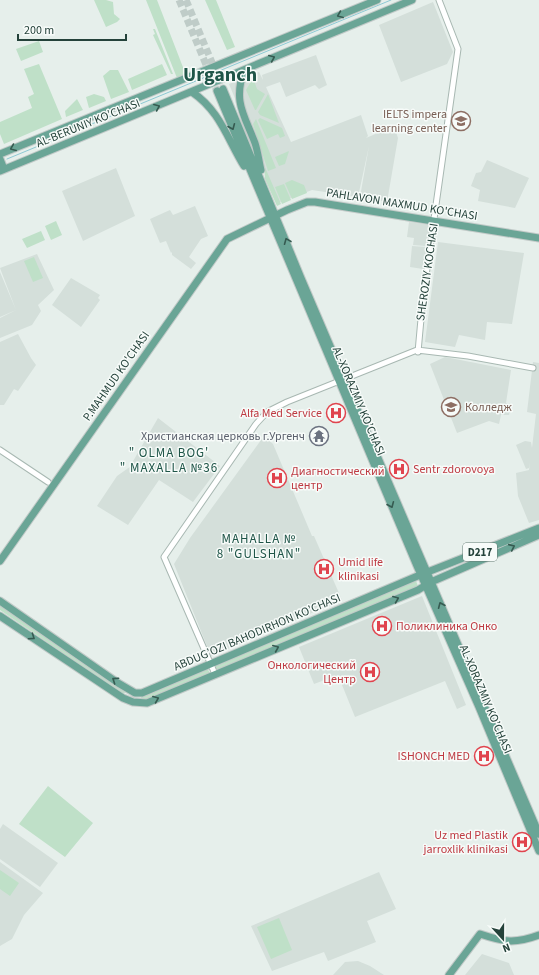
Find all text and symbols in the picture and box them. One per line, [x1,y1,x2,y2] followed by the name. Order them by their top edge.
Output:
[337,10,344,18] one-way arrow
[18,16,126,42] scale bar
[24,22,54,39] text: 200 m
[267,55,275,63] one-way arrow
[183,61,257,89] district label: Urganch
[34,95,143,152] street label: AL-BERUNIY KO’CHASI
[152,104,160,112] one-way arrow
[372,106,448,137] place label: IELTS impera learning center
[450,110,472,132] school or university icon: IELTS impera learning center
[227,124,235,131] one-way arrow
[9,144,16,152] one-way arrow
[325,184,479,225] street label: PAHLAVON MAXMUD KO'CHASI
[412,222,443,322] street label: SHEROZIY KOCHASI
[283,237,291,244] one-way arrow
[79,328,154,425] street label: P.MAHMUD KO'CHASI
[328,344,389,458] street label: AL-XORAZMIY KO’CHASI
[440,396,462,418] school or university icon: Колледж
[465,399,513,416] place label: Колледж
[325,402,347,424] hospital icon: Alfa Med Service
[240,405,322,422] place label: Alfa Med Service
[308,425,330,447] temple icon: Христианская церковь г.Ургенч
[141,428,305,445] place label: Христианская церковь г.Ургенч
[120,444,218,477] district label: " OLMA BOG' " MAXALLA №36
[388,458,410,480] hospital icon: Sentr zdorovoya
[413,461,495,478] place label: Sentr zdorovoya
[291,463,384,494] place label: Диагностический центр
[266,467,288,489] hospital icon: Диагностический центр
[386,501,394,509] one-way arrow
[217,530,301,563] district label: MAHALLA № 8 "GULSHAN"
[463,543,497,561] road number: D217
[507,544,515,552] one-way arrow
[338,554,383,585] place label: Umid life klinikasi
[313,558,335,580] hospital icon: Umid life klinikasi
[171,589,343,675] street label: ABDUG’OZI BAHODIRHON KO’CHASI
[392,595,399,603] one-way arrow
[438,602,446,609] one-way arrow
[371,615,393,637] hospital icon: Поликлиника Онко
[396,618,497,635] place label: Поликлиника Онко
[28,632,35,639] one-way arrow
[455,642,516,756] street label: AL-XORAZMIY KO’CHASI
[272,645,279,653] one-way arrow
[267,657,356,688] place label: Онкологический Центр
[359,661,381,683] hospital icon: Онкологический Центр
[112,677,119,685] one-way arrow
[152,696,159,704] one-way arrow
[473,745,495,767] hospital icon: ISHONCH MED
[397,748,470,765] place label: ISHONCH MED
[422,827,508,858] place label: Uz med Plastik jarroxlik klinikasi
[511,831,533,853] hospital icon: Uz med Plastik jarroxlik klinikasi
[483,919,523,959] north arrow
[500,940,513,956] text: N

